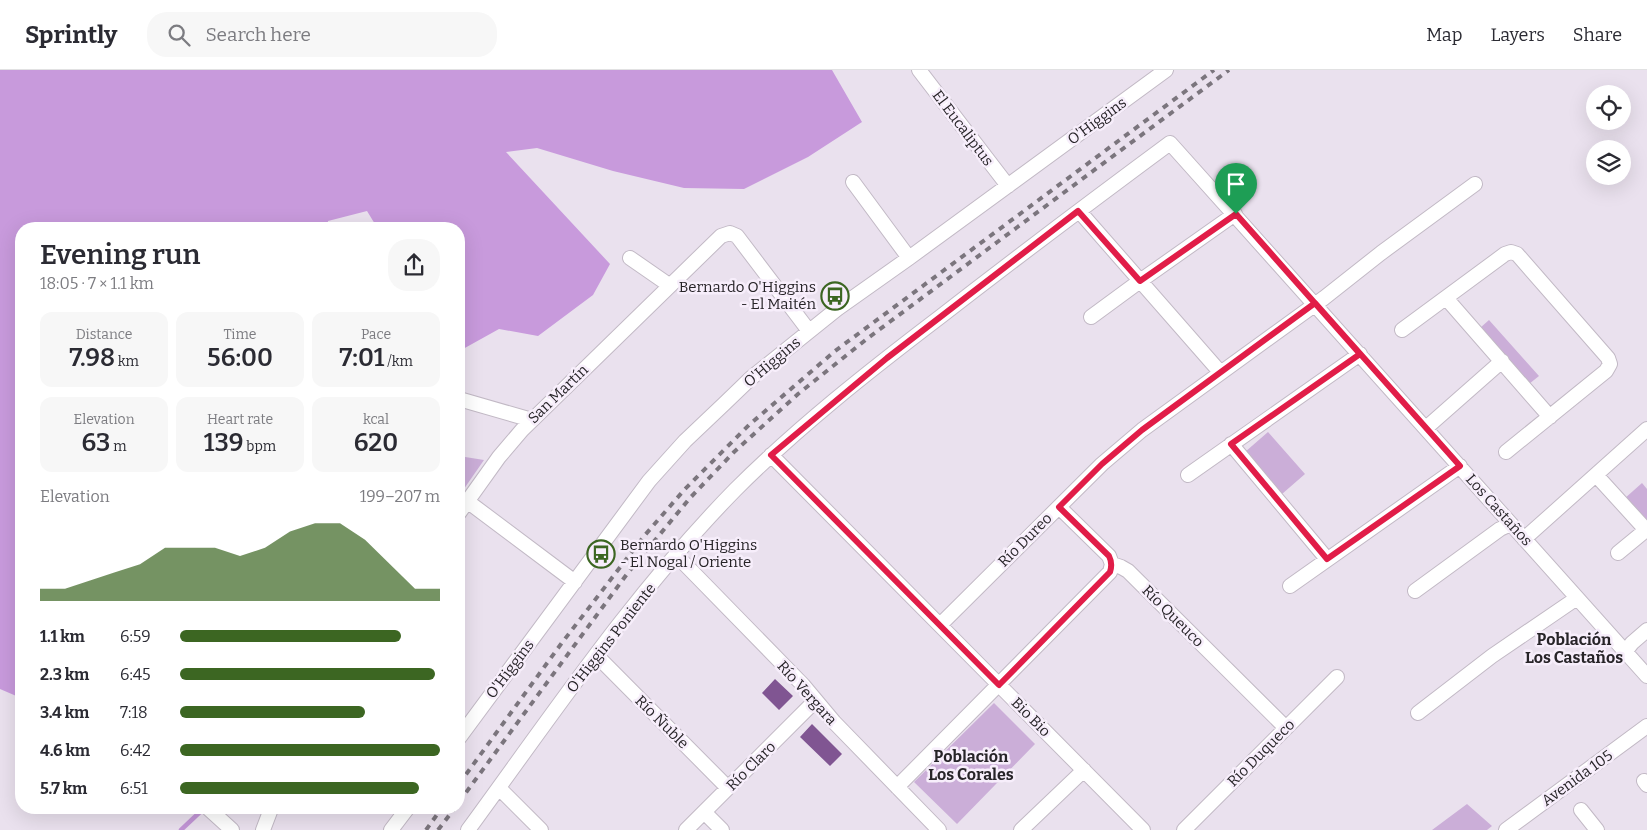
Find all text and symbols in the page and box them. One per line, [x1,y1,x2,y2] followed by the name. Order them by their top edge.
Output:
[147,12,497,57] search box
[25,21,117,49] text: Sprintly
[165,21,193,49] icon: search
[205,23,311,46] text: Search here
[1426,24,1462,46] text: Map
[1490,24,1545,46] text: Layers
[1573,24,1622,46] text: Share
[1586,85,1631,185] map controls
[1586,85,1631,130] button: locate
[929,87,997,169] street label: El Eucaliptus
[1064,94,1130,148] street label: O'Higgins
[1586,140,1631,185] button: layers
[1215,163,1257,214] pin
[1222,170,1250,198] icon: arrive
[40,238,200,271] text: Evening run
[388,239,440,291] button: share
[40,274,154,293] text: 18:05 · 7 × 1.1 km
[679,278,816,313] place label: Bernardo O'Higgins - El Maitén
[820,281,850,311] bus stop icon: Bernardo O'Higgins - El Maitén
[76,326,132,343] text: Distance
[223,326,257,343] text: Time
[361,326,391,343] text: Pace
[740,333,804,391] street label: O'Higgins
[69,343,115,373] text: 7.98
[207,343,273,373] text: 56:00
[339,343,384,373] text: 7:01
[115,353,139,370] text: km
[384,353,413,370] text: /km
[524,361,592,427] street label: San Martín
[73,411,135,428] text: Elevation
[207,411,273,428] text: Heart rate
[363,411,389,428] text: kcal
[81,428,110,458] text: 63
[204,428,244,458] text: 139
[354,428,398,458] text: 620
[110,438,127,455] text: m
[244,438,276,455] text: bpm
[1462,470,1536,550] street label: Los Castaños
[40,487,110,506] text: Elevation
[360,487,440,506] text: 199–207 m
[994,509,1056,571] street label: Río Dureo
[620,536,757,571] place label: Bernardo O'Higgins - El Nogal / Oriente
[586,539,616,569] bus stop icon: Bernardo O'Higgins - El Nogal / Oriente
[563,580,659,696] street label: O'Higgins Poniente
[1138,581,1208,651] street label: Río Queuco
[40,627,85,646] text: 1.1 km
[120,627,151,646] text: 6:59
[1525,630,1623,667] district label: Población Los Castaños
[482,636,538,702] street label: O'Higgins
[773,657,841,729] street label: Río Vergara
[40,665,89,684] text: 2.3 km
[120,665,151,684] text: 6:45
[632,692,692,752] street label: Río Ñuble
[1008,694,1054,740] street label: Bio Bio
[40,703,89,722] text: 3.4 km
[120,703,148,722] text: 7:18
[1224,716,1298,790] street label: Río Duqueco
[723,738,779,794] street label: Río Claro
[40,741,90,760] text: 4.6 km
[120,741,151,760] text: 6:42
[1538,746,1616,810] street label: Avenida 105
[928,747,1014,784] district label: Población Los Corales
[40,779,87,798] text: 5.7 km
[120,779,148,798] text: 6:51

